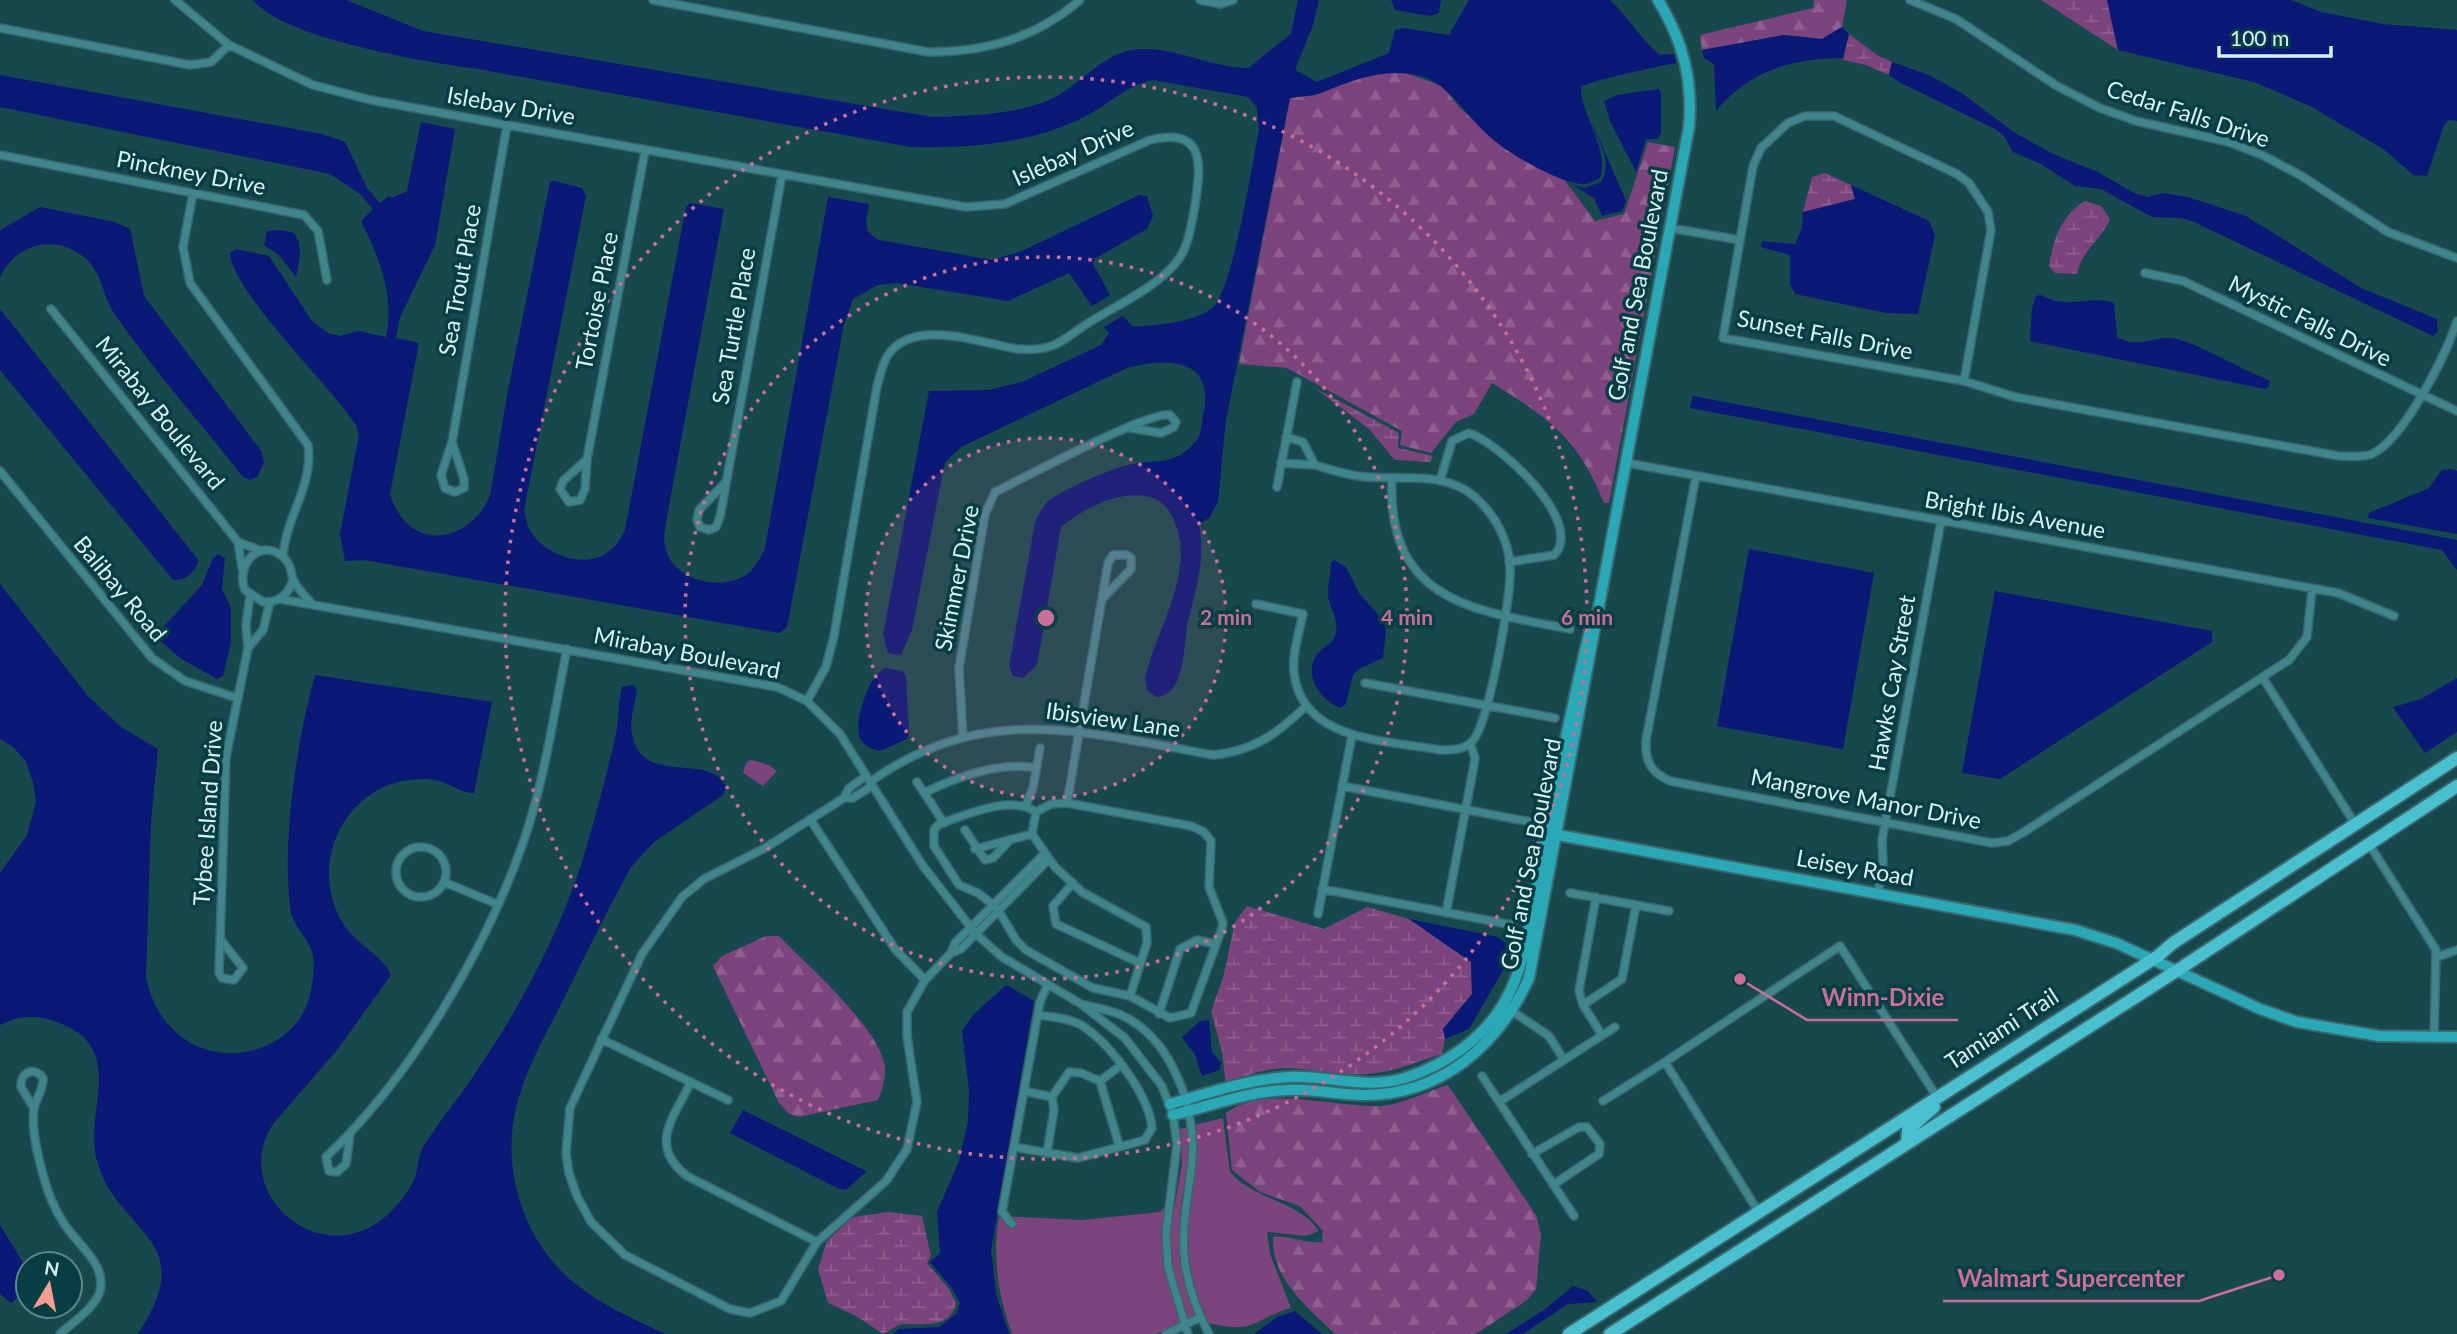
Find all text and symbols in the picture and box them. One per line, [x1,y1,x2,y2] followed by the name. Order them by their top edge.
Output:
[2219,14,2331,58] scale bar
[2230,25,2289,50] text: 100 m
[2103,74,2273,153] street label: Cedar Falls Drive
[445,80,577,130] street label: Islebay Drive
[1008,113,1138,191] street label: Islebay Drive
[114,144,268,200] street label: Pinckney Drive
[1601,167,1673,403] street label: Golf and Sea Boulevard
[432,202,486,358] street label: Sea Trout Place
[569,229,623,372] street label: Tortoise Place
[705,245,761,406] street label: Sea Turtle Place
[2224,268,2397,372] street label: Mystic Falls Drive
[1735,303,1915,365] street label: Sunset Falls Drive
[90,330,231,495] street label: Mirabay Boulevard
[1923,484,2108,544] street label: Bright Ibis Avenue
[928,502,984,653] street label: Skimmer Drive
[68,530,173,647] street label: Balibay Road
[1862,592,1920,773] street label: Hawks Cay Street
[1200,604,1252,629] text: 2 min
[1381,604,1433,629] text: 4 min
[1561,604,1613,629] text: 6 min
[1034,606,1058,630] centre of rings
[592,620,783,684] street label: Mirabay Boulevard
[1044,696,1182,742] street label: Ibisview Lane
[187,719,227,907] street label: Tybee Island Drive
[1494,736,1566,972] street label: Golf and Sea Boulevard
[1748,762,1984,834] street label: Mangrove Manor Drive
[1794,843,1916,891] street label: Leisey Road
[1807,975,1958,1020] callout: Winn-Dixie
[1940,981,2063,1075] street label: Tamiami Trail
[1822,982,1945,1011] text: Winn-Dixie
[14,1250,84,1320] north arrow
[43,1255,61,1280] text: N
[1943,1256,2199,1301] callout: Walmart Supercenter
[1957,1263,2185,1292] text: Walmart Supercenter

